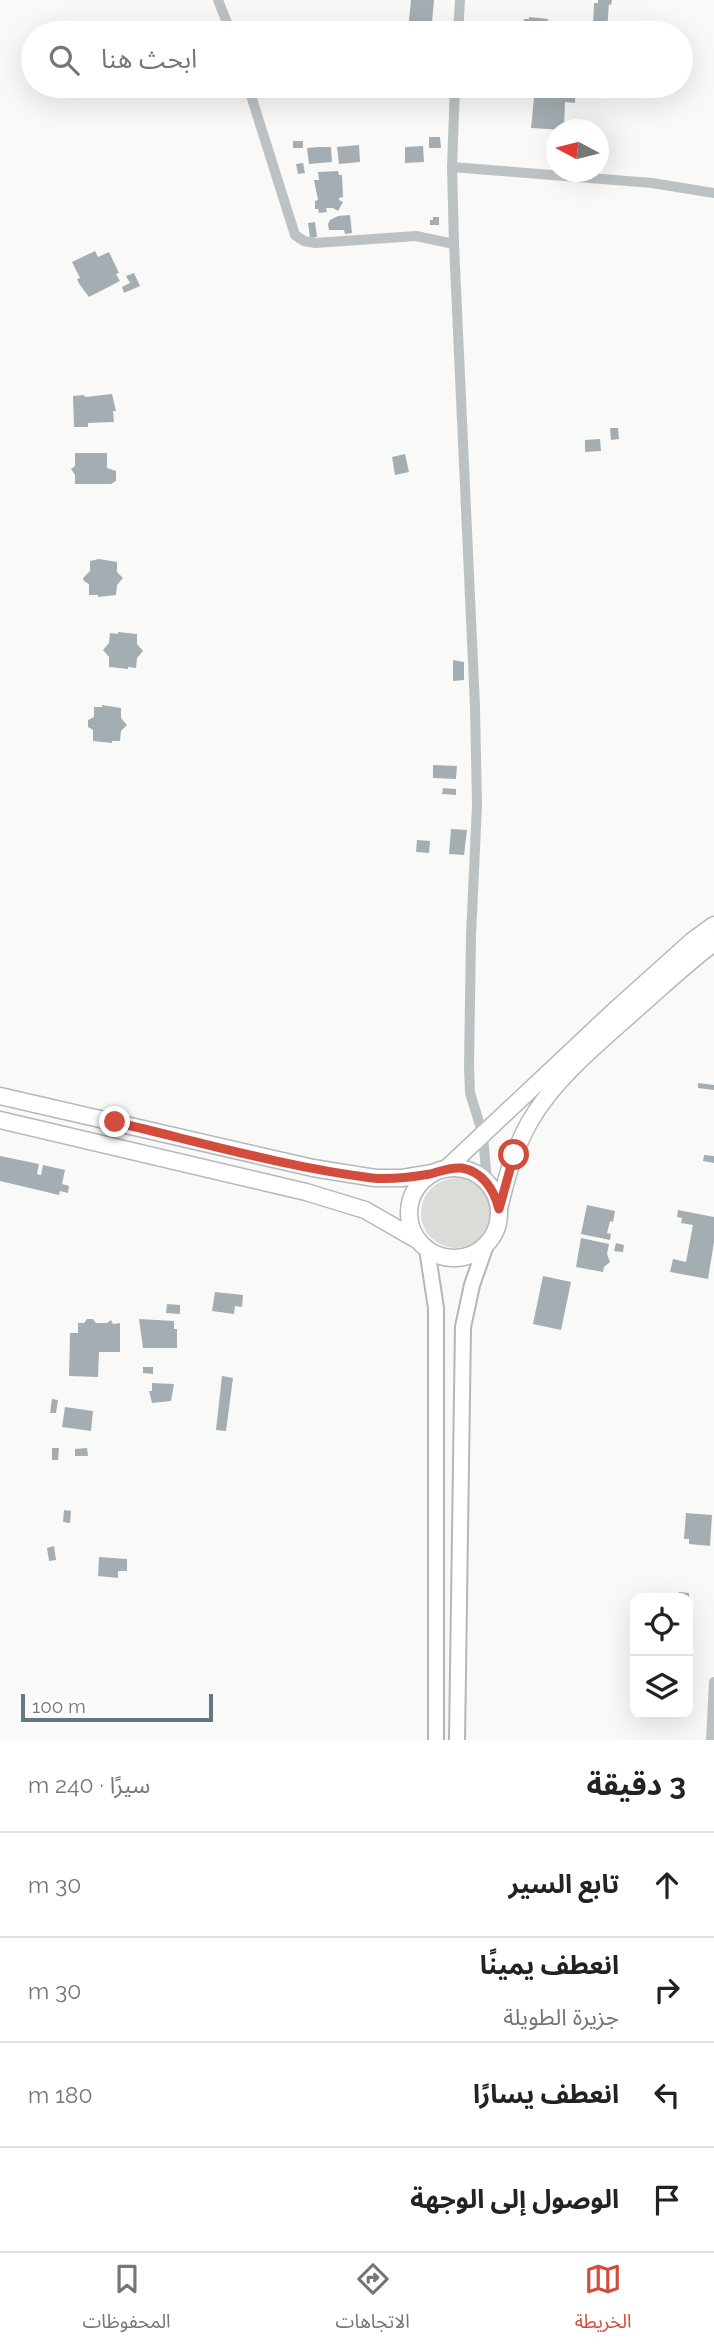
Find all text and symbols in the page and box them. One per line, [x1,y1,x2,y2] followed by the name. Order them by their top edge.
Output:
[21,21,693,98] search box
[45,41,83,79] icon: search
[101,44,197,74] text: ابحث هنا
[546,119,609,182] north arrow
[99,1106,130,1137] route end
[498,1139,529,1170] route start
[630,1593,693,1719] map controls
[630,1593,693,1656] button: locate
[630,1656,693,1719] button: layers
[21,1691,214,1723] scale bar
[32,1695,86,1717] text: 100 m
[587,1767,686,1802] text: 3 دقيقة
[28,1771,150,1798] text: سيرًا · 240 m
[648,1866,686,1904] icon: ahead
[508,1869,619,1899] text: تابع السير
[28,1871,81,1898] text: 30 m
[480,1950,619,1980] text: انعطف يمينًا
[648,1971,686,2009] icon: right
[28,1977,81,2004] text: 30 m
[503,2003,619,2030] text: جزيرة الطويلة
[648,2076,686,2114] icon: left
[473,2079,619,2109] text: انعطف يسارًا
[28,2081,93,2108] text: 180 m
[648,2181,686,2219] icon: arrive
[410,2184,619,2214] text: الوصول إلى الوجهة
[82,2260,171,2342] tab: المحفوظات
[336,2260,410,2342] tab: الاتجاهات
[575,2260,632,2342] tab: الخريطة

